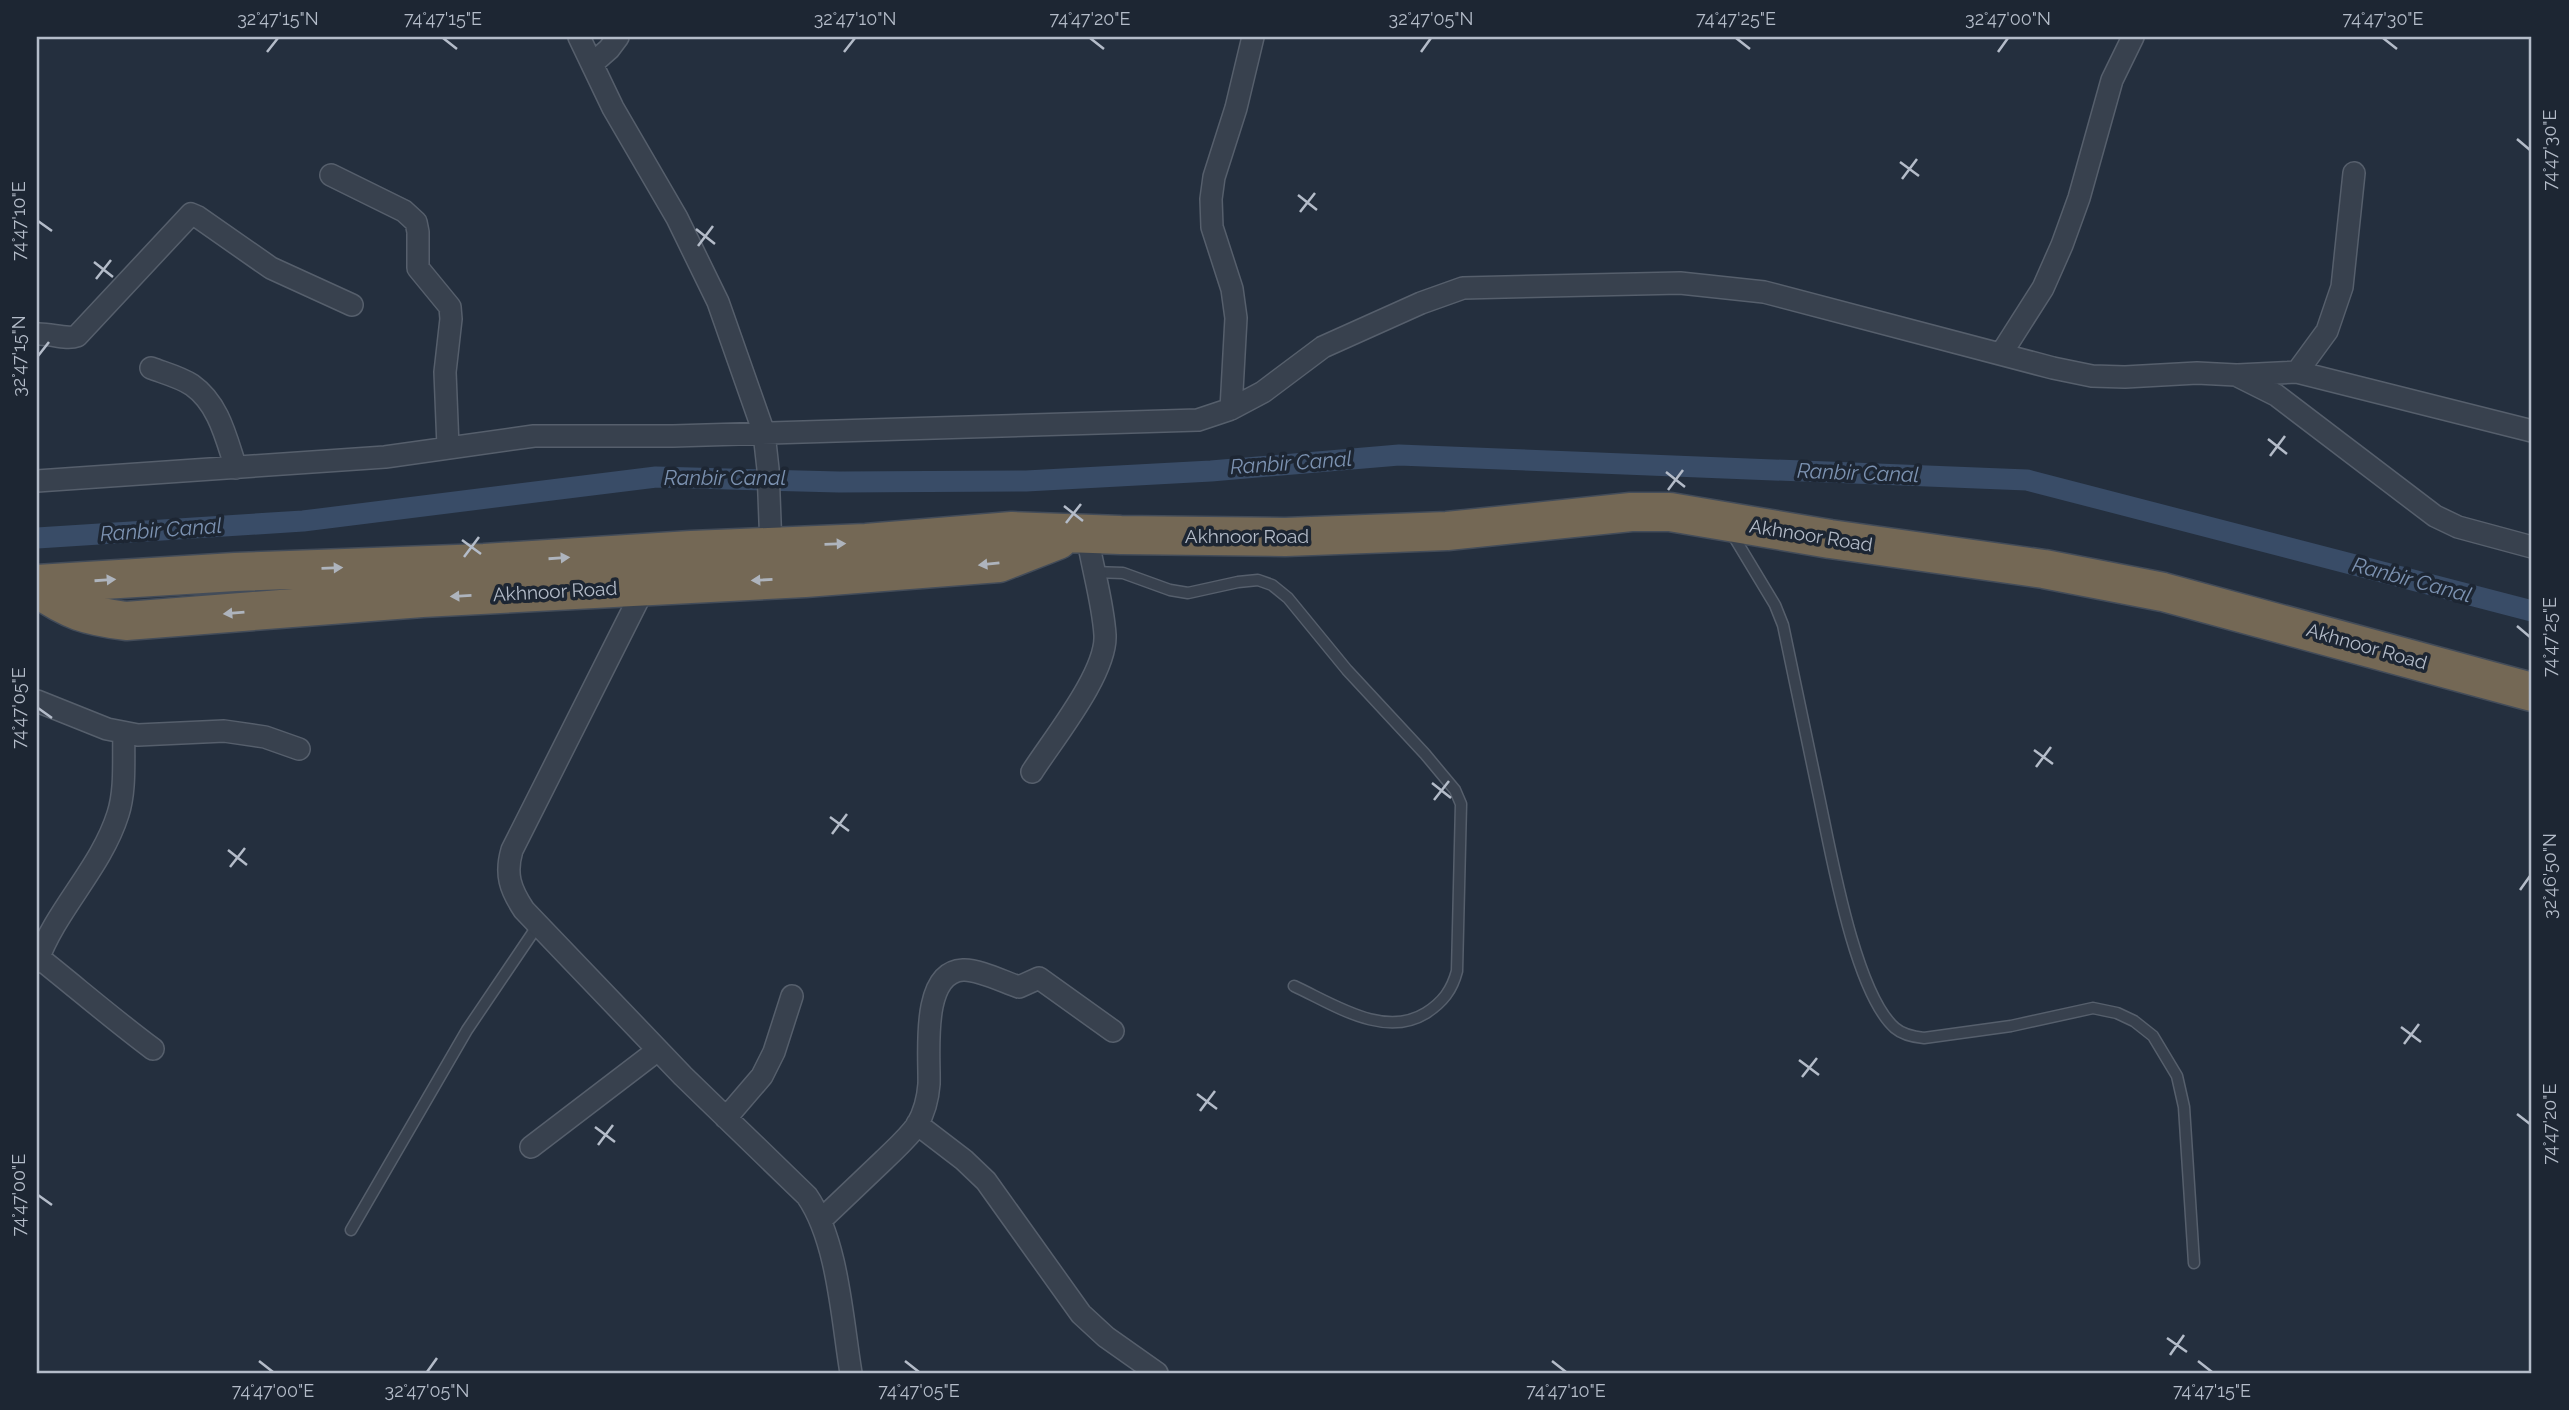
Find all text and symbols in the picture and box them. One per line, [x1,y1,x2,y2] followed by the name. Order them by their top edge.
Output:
[237,8,319,29] text: 32°47'15"N
[404,8,482,29] text: 74°47'15"E
[814,8,896,29] text: 32°47'10"N
[1050,8,1131,29] text: 74°47'20"E
[1389,8,1473,29] text: 32°47'05"N
[1696,8,1776,29] text: 74°47'25"E
[1965,8,2051,29] text: 32°47'00"N
[2342,8,2424,29] text: 74°47'30"E
[2539,109,2560,191] text: 74°47'30"E
[8,181,29,261] text: 74°47'10"E
[8,315,29,397] text: 32°47'15"N
[1229,446,1353,479] water label: Ranbir Canal
[1796,458,1920,487] water label: Ranbir Canal
[664,465,786,490] water label: Ranbir Canal
[99,513,223,546] water label: Ranbir Canal
[1748,514,1874,556] street label: Akhnoor Road
[1185,525,1309,547] street label: Akhnoor Road
[825,539,847,550] one-way arrow
[549,552,571,563] one-way arrow
[2350,552,2474,607] water label: Ranbir Canal
[978,558,1000,569] one-way arrow
[321,563,343,574] one-way arrow
[94,574,116,585] one-way arrow
[751,575,773,586] one-way arrow
[492,577,618,605] street label: Akhnoor Road
[450,590,472,601] one-way arrow
[2539,597,2560,677] text: 74°47'25"E
[223,608,245,619] one-way arrow
[2304,618,2430,674] street label: Akhnoor Road
[8,667,29,749] text: 74°47'05"E
[2539,833,2560,919] text: 32°46'50"N
[2539,1083,2560,1164] text: 74°47'20"E
[8,1154,29,1236] text: 74°47'00"E
[232,1380,314,1401] text: 74°47'00"E
[385,1380,469,1401] text: 32°47'05"N
[878,1380,960,1401] text: 74°47'05"E
[1526,1380,1606,1401] text: 74°47'10"E
[2173,1380,2251,1401] text: 74°47'15"E

